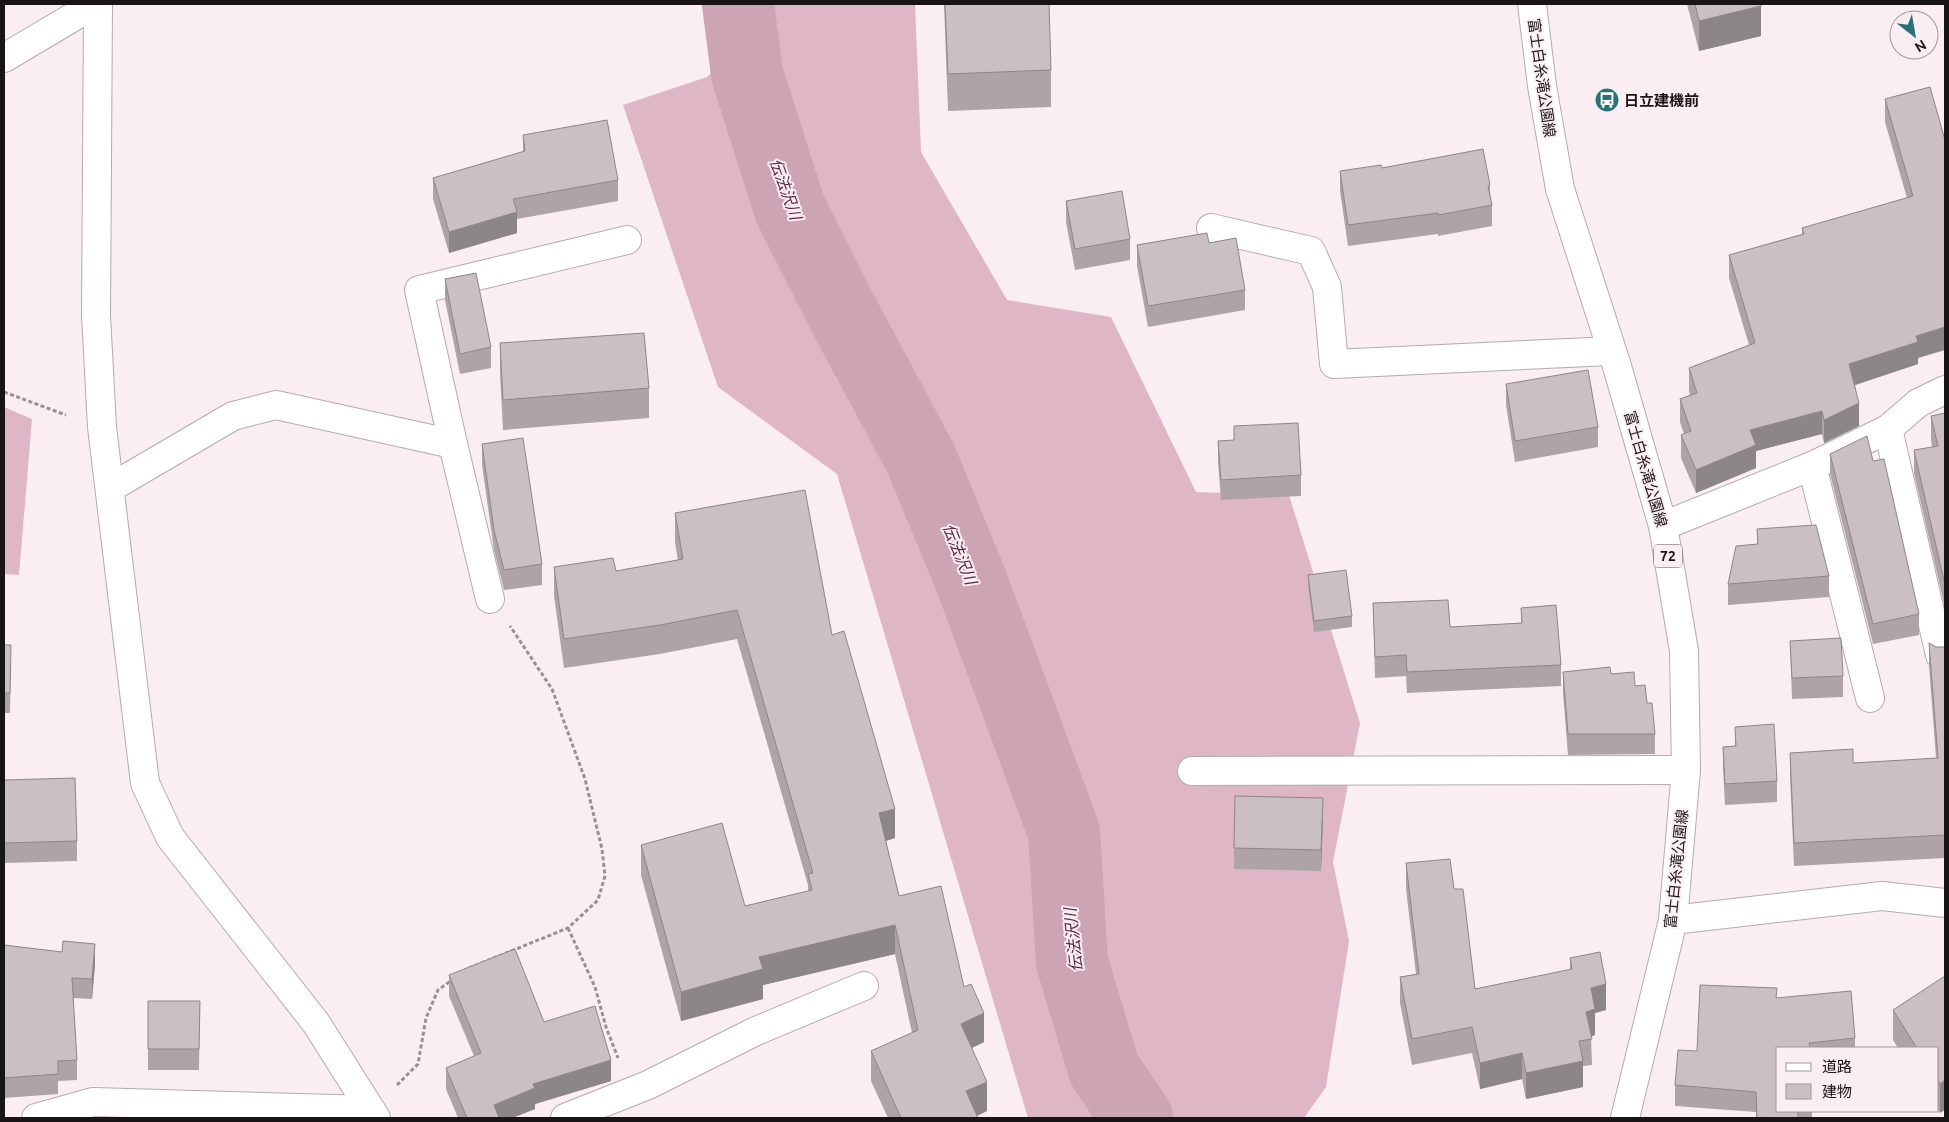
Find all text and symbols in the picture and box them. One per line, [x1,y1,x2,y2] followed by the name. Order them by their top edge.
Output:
[1889,10,1939,60] north arrow
[1525,17,1559,139] street label: 富士白糸滝公園線
[1912,37,1929,56] text: N
[1594,87,1620,113] bus stop icon: 日立建機前
[1624,92,1699,109] place label: 日立建機前
[767,156,806,224] water label: 伝法沢川
[1621,409,1671,529] street label: 富士白糸滝公園線
[940,521,981,589] water label: 伝法沢川
[1654,544,1682,568] road number: 72
[1661,808,1691,930] street label: 富士白糸滝公園線
[1060,905,1085,973] water label: 伝法沢川
[1776,1047,1939,1112] legend
[1822,1058,1852,1075] text: 道路
[1822,1083,1852,1100] text: 建物

